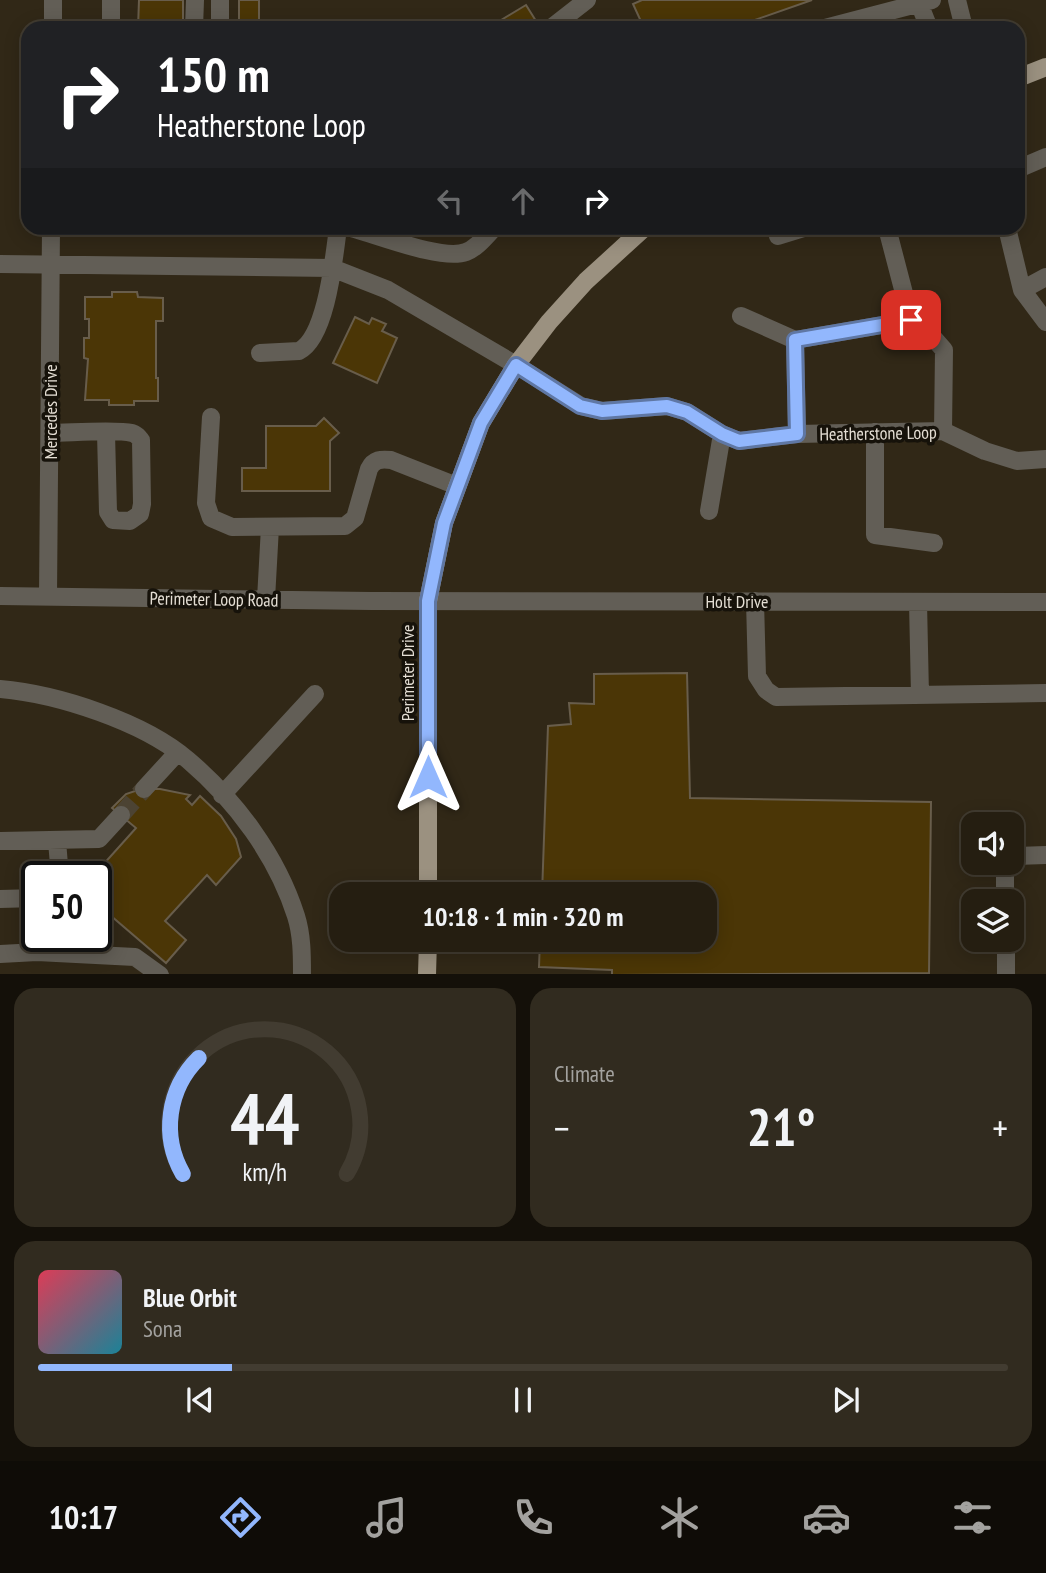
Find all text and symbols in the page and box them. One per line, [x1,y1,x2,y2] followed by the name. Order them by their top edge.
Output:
[157,42,270,106] text: 150 m
[42,49,133,140] icon: right
[157,104,366,146] text: Heatherstone Loop
[431,182,469,220] icon: left
[504,182,542,220] icon: ahead
[577,182,615,220] icon: right
[881,290,941,350] pin
[892,301,930,339] icon: arrive
[39,364,62,460] street label: Mercedes Drive
[819,420,937,446] street label: Heatherstone Loop
[150,586,278,612] street label: Perimeter Loop Road
[705,590,769,613] street label: Holt Drive
[396,625,419,721] street label: Perimeter Drive
[391,740,465,814] position arrow
[961,812,1024,952] map controls
[961,812,1024,875] button: sound
[21,861,112,952] speed limit sign: 50
[961,889,1024,952] button: layers
[423,900,623,933] text: 10:18 · 1 min · 320 m
[554,1059,615,1088] text: Climate
[230,1070,300,1164] text: 44
[747,1093,815,1160] text: 21°
[554,1103,570,1152] text: −
[992,1103,1008,1152] text: +
[243,1155,287,1187] text: km/h
[143,1281,237,1314] text: Blue Orbit
[143,1314,182,1343] text: Sona
[181,1381,219,1419] icon: previous
[504,1381,542,1419] icon: pause
[827,1381,865,1419] icon: next
[216,1493,265,1542] icon: directions
[362,1493,411,1542] icon: music
[509,1493,558,1542] icon: phone
[655,1493,704,1542] icon: climate
[802,1493,851,1542] icon: car
[948,1493,997,1542] icon: filters
[49,1496,118,1538] text: 10:17

